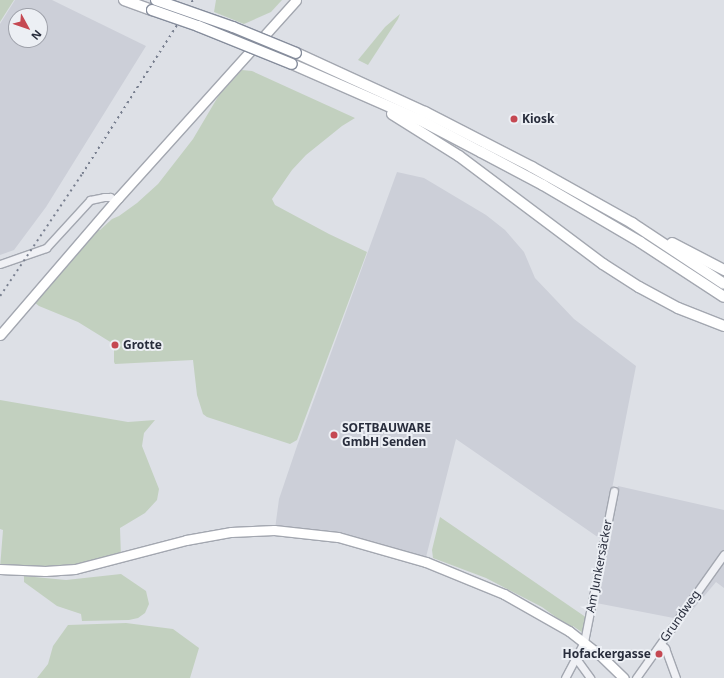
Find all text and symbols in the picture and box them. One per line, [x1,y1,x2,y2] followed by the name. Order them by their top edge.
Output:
[8,8,48,48] north arrow
[28,27,45,44] text: N
[522,112,555,126] place label: Kiosk
[509,114,519,124] marker: Kiosk
[123,338,162,352] place label: Grotte
[110,340,120,350] marker: Grotte
[342,421,431,449] place label: SOFTBAUWARE GmbH Senden
[329,430,339,440] marker: SOFTBAUWARE GmbH Senden
[583,518,615,614] street label: Am Junkersäcker
[657,588,703,644] street label: Grundweg
[562,647,651,661] place label: Hofackergasse
[654,649,664,659] marker: Hofackergasse

